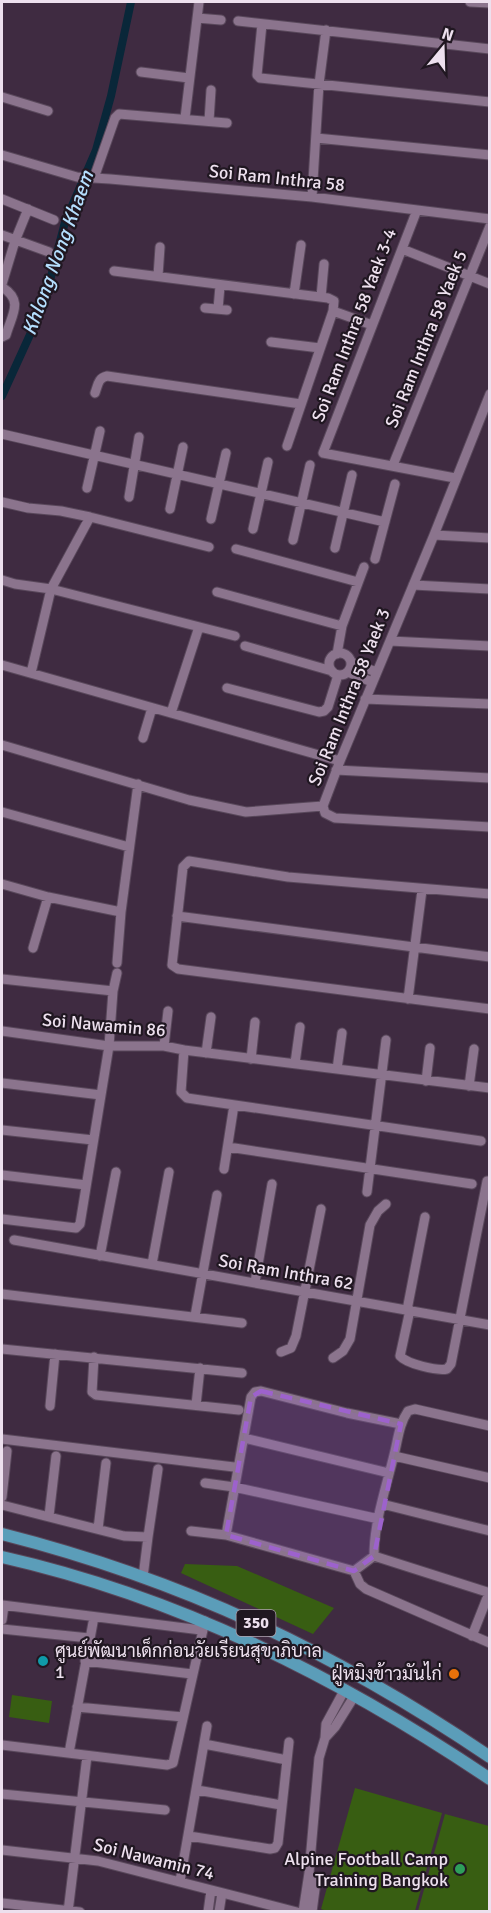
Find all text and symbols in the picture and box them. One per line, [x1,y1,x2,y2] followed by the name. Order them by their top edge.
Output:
[413,18,473,78] north arrow
[439,23,456,46] text: N
[208,160,346,196] street label: Soi Ram Inthra 58
[17,166,100,339] water label: Khlong Nong Khaem
[307,225,401,425] street label: Soi Ram Inthra 58 Yaek 3-4
[380,247,472,431] street label: Soi Ram Inthra 58 Yaek 5
[303,605,395,789] street label: Soi Ram Inthra 58 Yaek 3
[41,1009,167,1041] street label: Soi Nawamin 86
[217,1249,355,1295] street label: Soi Ram Inthra 62
[236,1610,276,1636] road number: 350
[55,1637,322,1683] place label: ศูนย์พัฒนาเด็กก่อนวัยเรียนสุขาภิบาล 1
[36,1654,50,1668] marker: ศูนย์พัฒนาเด็กก่อนวัยเรียนสุขาภิบาล 1
[332,1661,442,1687] place label: ฝู่หมิงข้าวมันไก่
[447,1667,461,1681] marker: ฝู่หมิงข้าวมันไก่
[91,1833,217,1885] street label: Soi Nawamin 74
[284,1848,448,1891] place label: Alpine Football Camp Training Bangkok
[453,1862,467,1876] marker: Alpine Football Camp Training Bangkok

